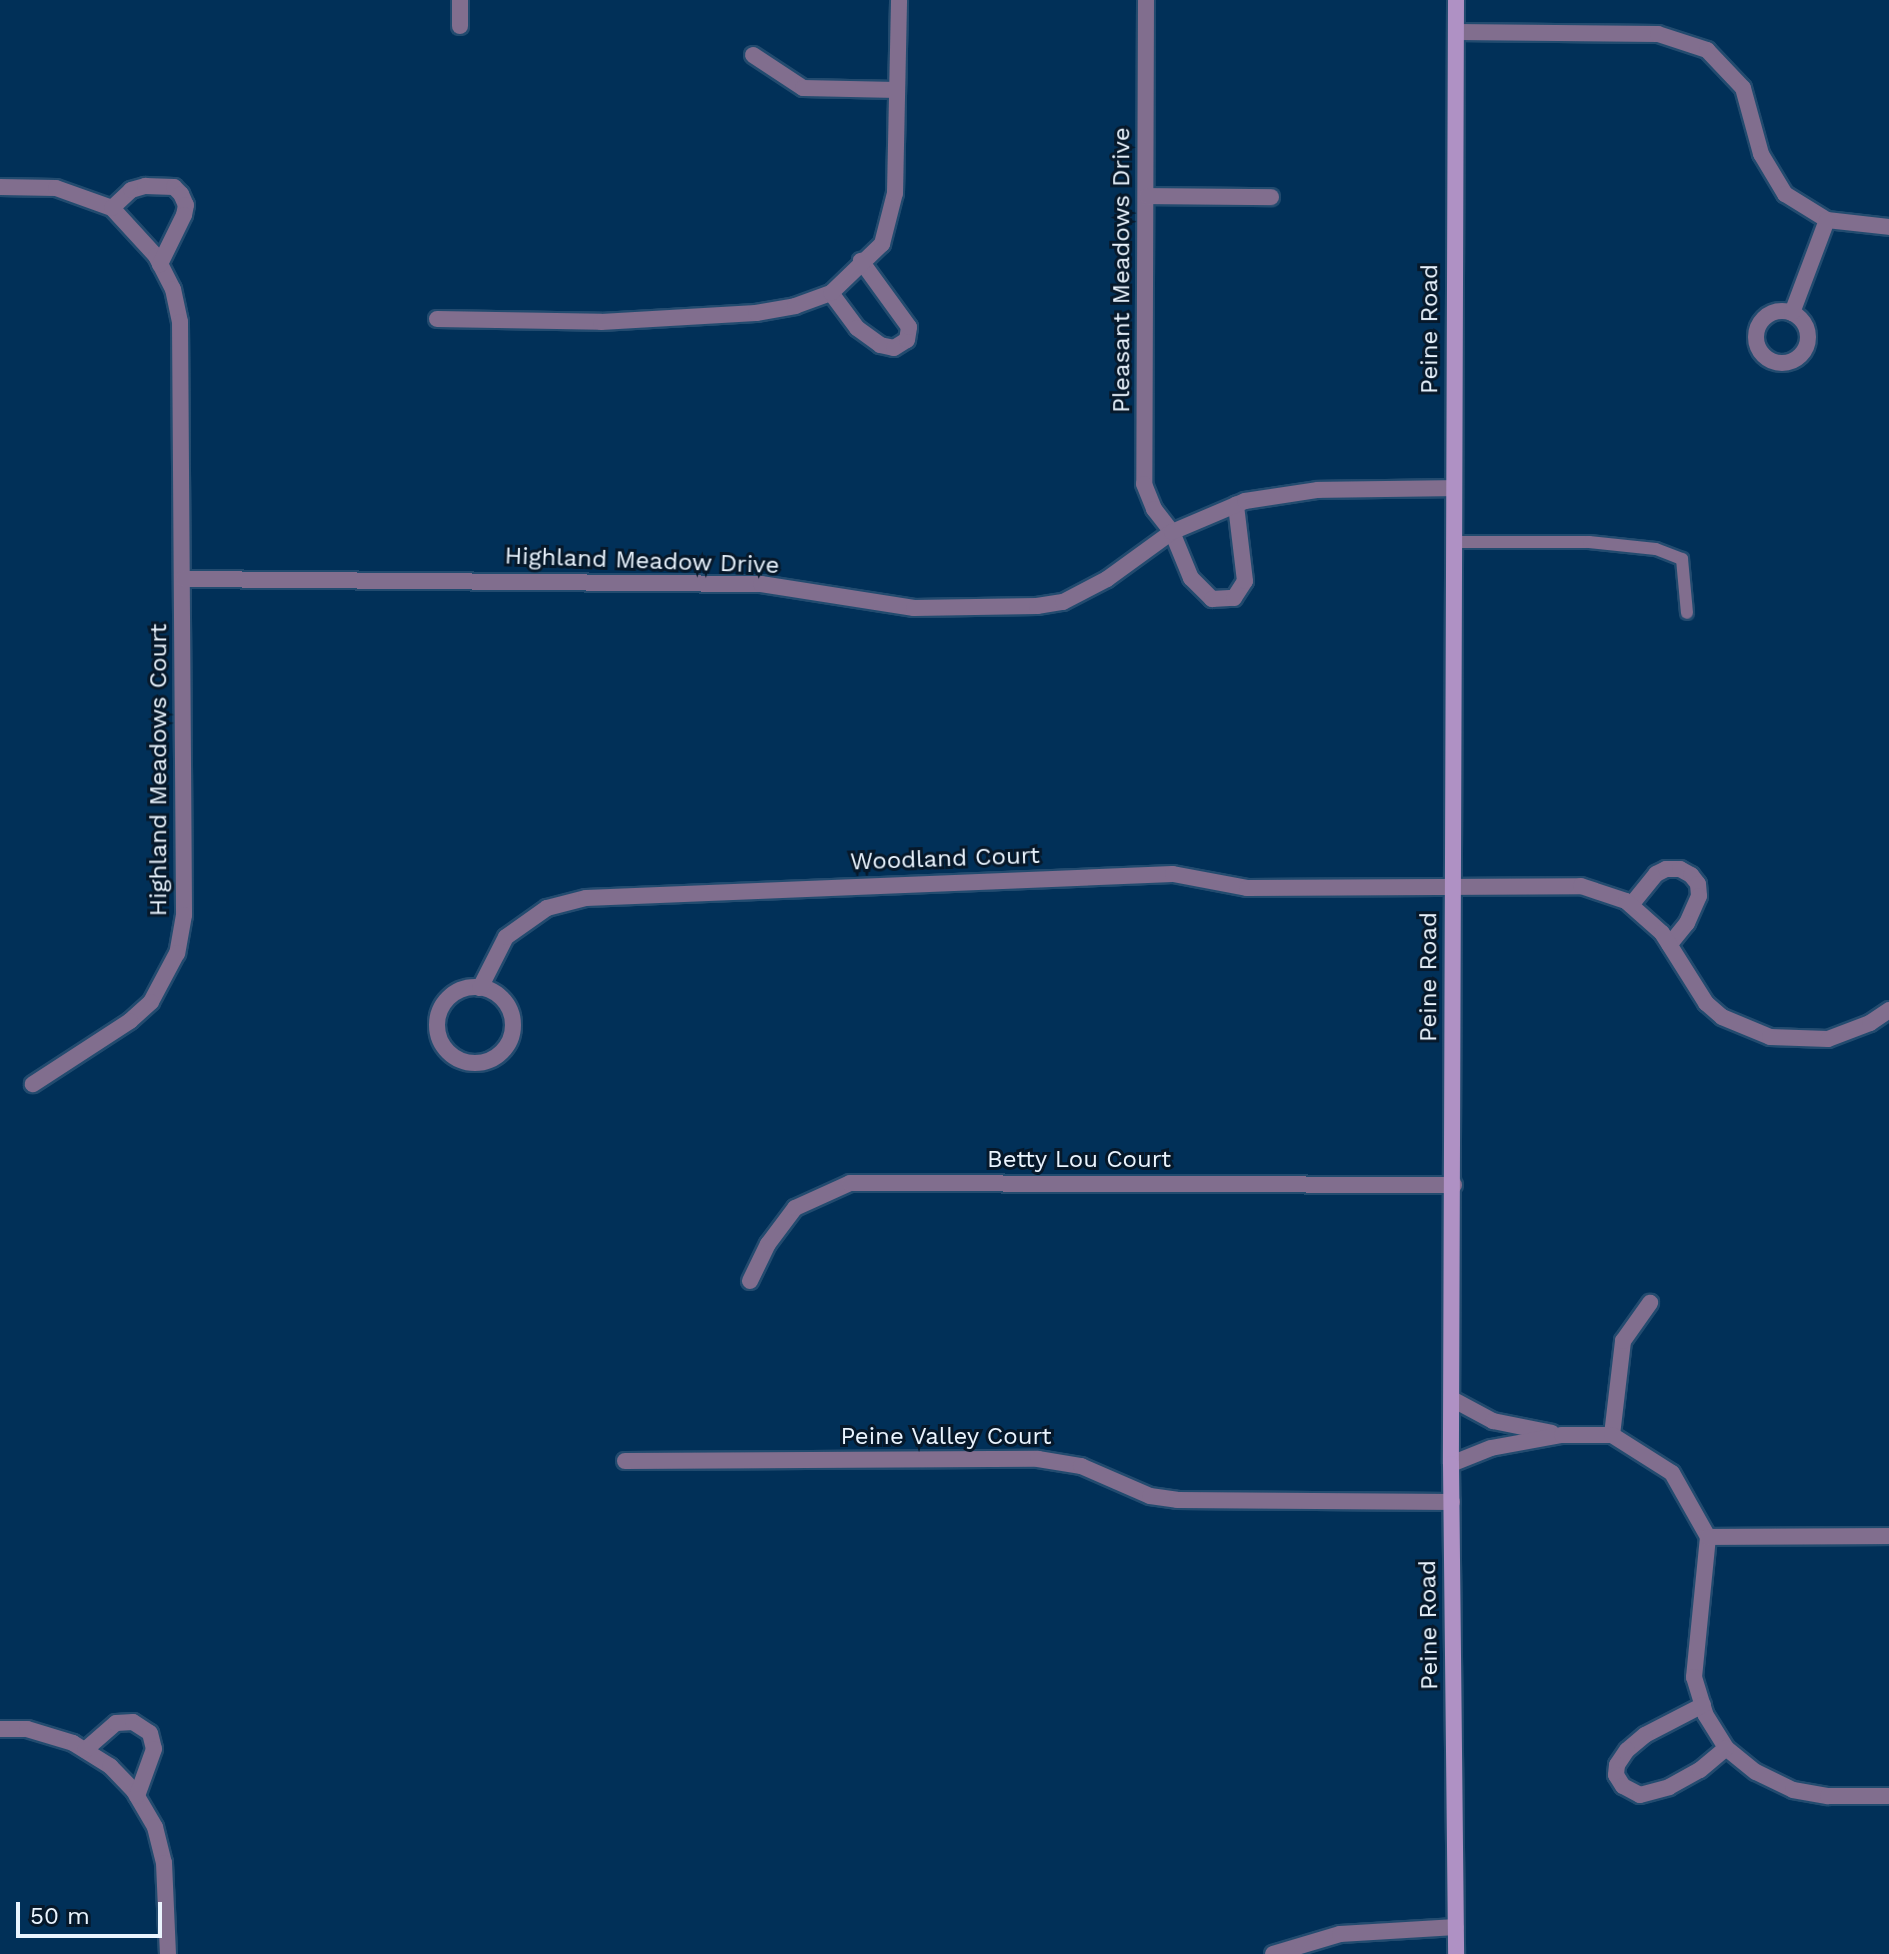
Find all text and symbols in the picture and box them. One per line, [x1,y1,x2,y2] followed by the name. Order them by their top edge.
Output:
[1108,127,1136,413] street label: Pleasant Meadows Drive
[1416,264,1444,394] street label: Peine Road
[504,542,780,580] street label: Highland Meadow Drive
[145,624,173,916] street label: Highland Meadows Court
[850,841,1040,877] street label: Woodland Court
[1415,912,1443,1042] street label: Peine Road
[987,1146,1171,1174] street label: Betty Lou Court
[840,1423,1052,1451] street label: Peine Valley Court
[1413,1560,1445,1690] street label: Peine Road
[20,1886,166,1936] scale bar
[30,1902,90,1930] text: 50 m

